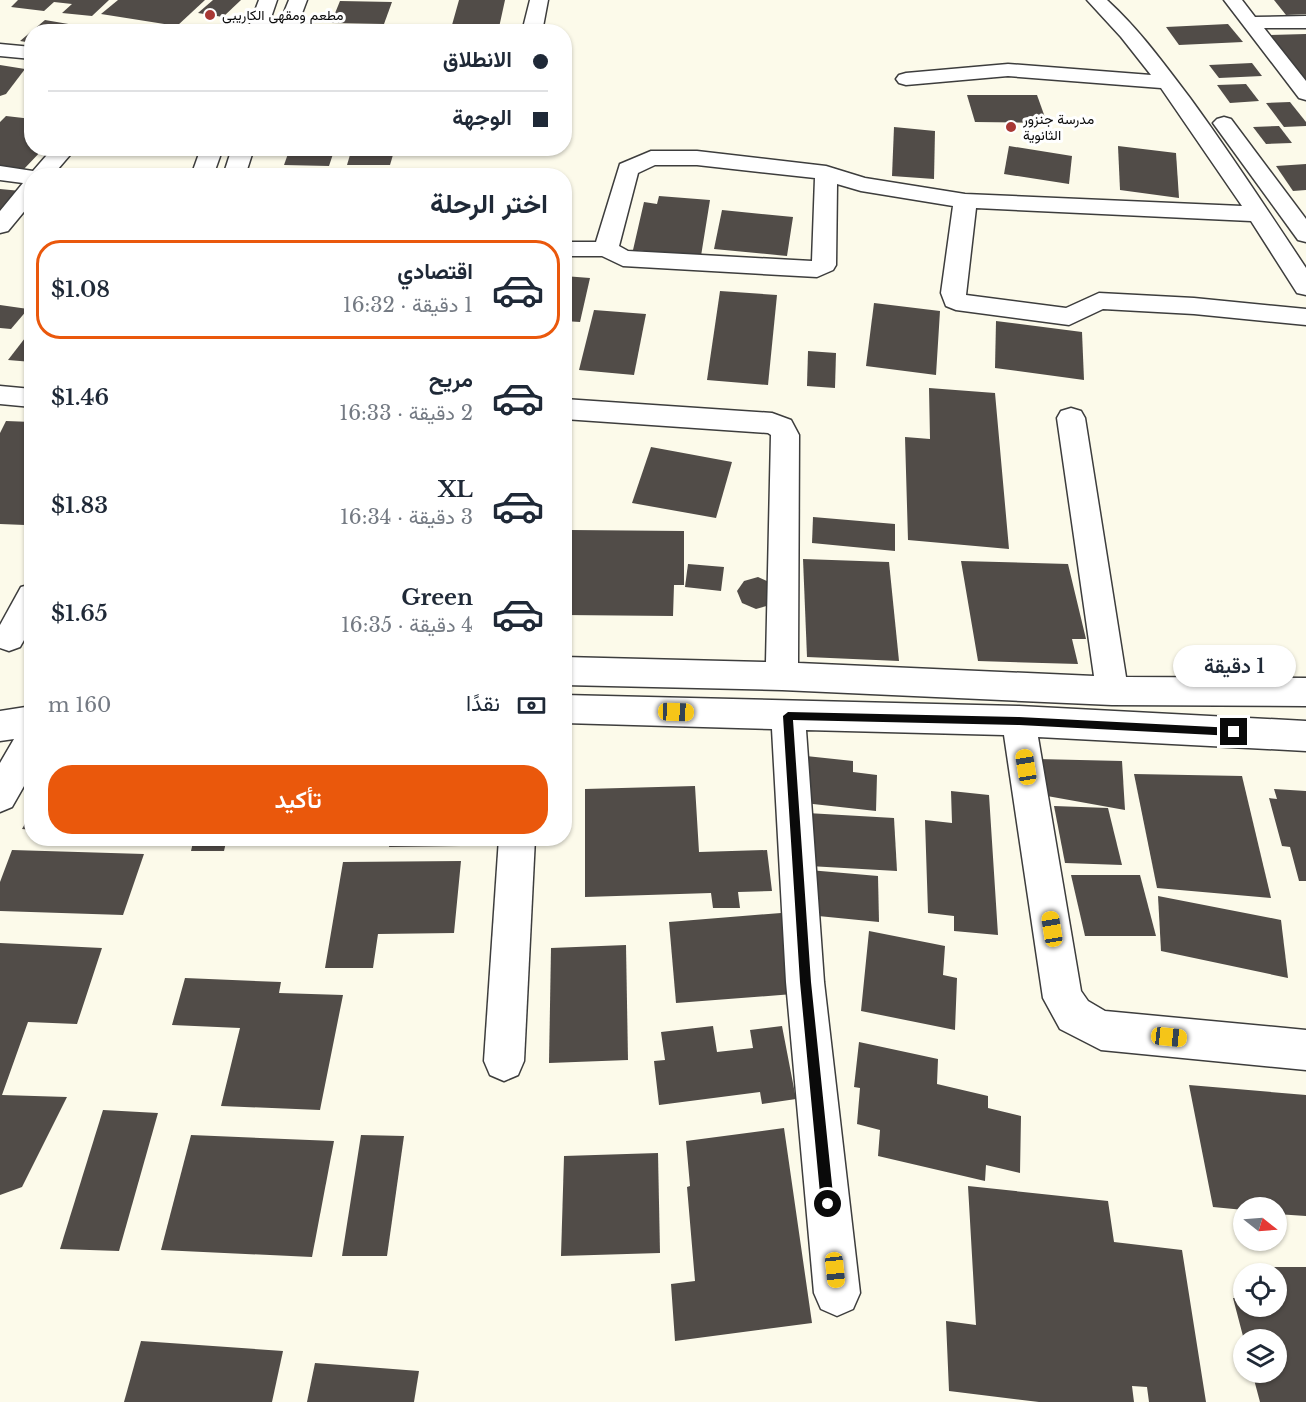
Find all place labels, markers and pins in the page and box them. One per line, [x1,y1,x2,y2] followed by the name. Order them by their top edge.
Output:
[222,6,344,27] place label: مطعم ومقهى الكاريبي
[203,8,217,22] marker: مطعم ومقهى الكاريبي
[1022,110,1094,144] place label: مدرسة جنزور الثانوية
[1004,120,1018,134] marker: مدرسة جنزور الثانوية

